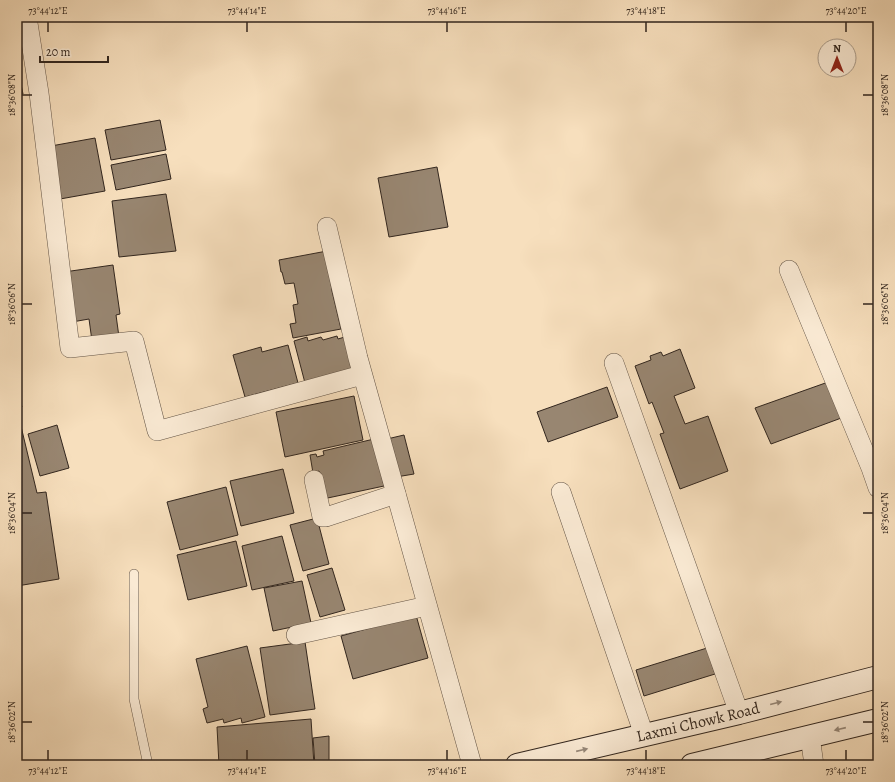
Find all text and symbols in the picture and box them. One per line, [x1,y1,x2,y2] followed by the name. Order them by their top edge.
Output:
[28,4,68,17] text: 73°44'12"E
[227,4,267,17] text: 73°44'14"E
[427,4,467,17] text: 73°44'16"E
[626,4,666,17] text: 73°44'18"E
[825,4,867,17] text: 73°44'20"E
[40,38,108,64] scale bar
[817,38,857,78] north arrow
[833,41,841,56] text: N
[46,44,70,60] text: 20 m
[5,74,18,116] text: 18°36'08"N
[878,74,891,116] text: 18°36'08"N
[5,283,18,325] text: 18°36'06"N
[878,283,891,325] text: 18°36'06"N
[5,492,18,534] text: 18°36'04"N
[878,492,891,534] text: 18°36'04"N
[634,697,763,748] street label: Laxmi Chowk Road
[771,700,783,706] one-way arrow
[5,701,18,743] text: 18°36'02"N
[878,701,891,743] text: 18°36'02"N
[834,727,846,733] one-way arrow
[576,746,588,752] one-way arrow
[28,764,68,777] text: 73°44'12"E
[227,764,267,777] text: 73°44'14"E
[427,764,467,777] text: 73°44'16"E
[626,764,666,777] text: 73°44'18"E
[825,764,867,777] text: 73°44'20"E

